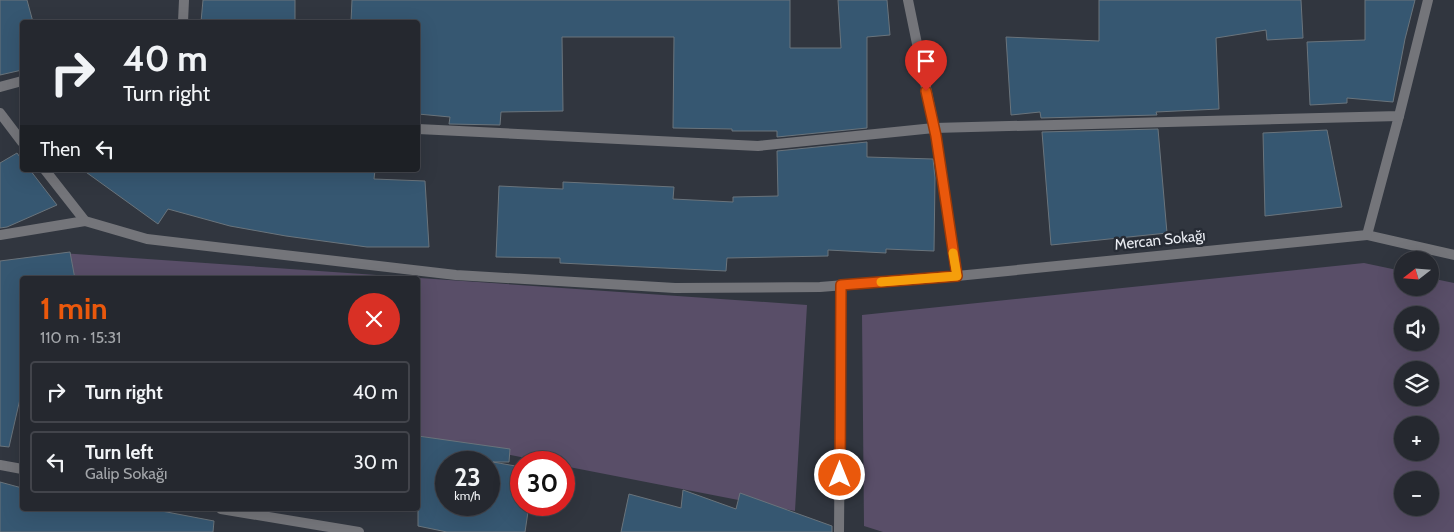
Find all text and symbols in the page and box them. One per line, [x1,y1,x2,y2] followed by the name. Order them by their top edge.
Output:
[123,37,208,80] text: 40 m
[40,40,105,105] icon: right
[905,40,947,91] pin
[912,47,940,75] icon: arrive
[123,80,210,107] text: Turn right
[91,135,119,163] icon: left
[40,138,81,161] text: Then
[1114,226,1206,254] street label: Mercan Sokağı
[1394,251,1439,296] north arrow
[1394,251,1439,516] map controls
[40,290,108,327] text: 1 min
[348,293,400,345] button: close
[1394,306,1439,351] button: sound
[40,328,121,347] text: 110 m · 15:31
[1394,361,1439,406] button: layers
[42,378,70,406] icon: right
[85,381,163,404] text: Turn right
[353,381,398,404] text: 40 m
[1394,416,1439,461] button: +
[85,441,153,464] text: Turn left
[42,448,70,476] icon: left
[813,448,865,500] position arrow
[354,451,398,474] text: 30 m
[510,451,575,516] speed limit sign: 30
[454,462,481,492] text: 23
[85,464,167,483] text: Galip Sokağı
[1394,471,1439,516] button: −
[454,488,481,503] text: km/h

